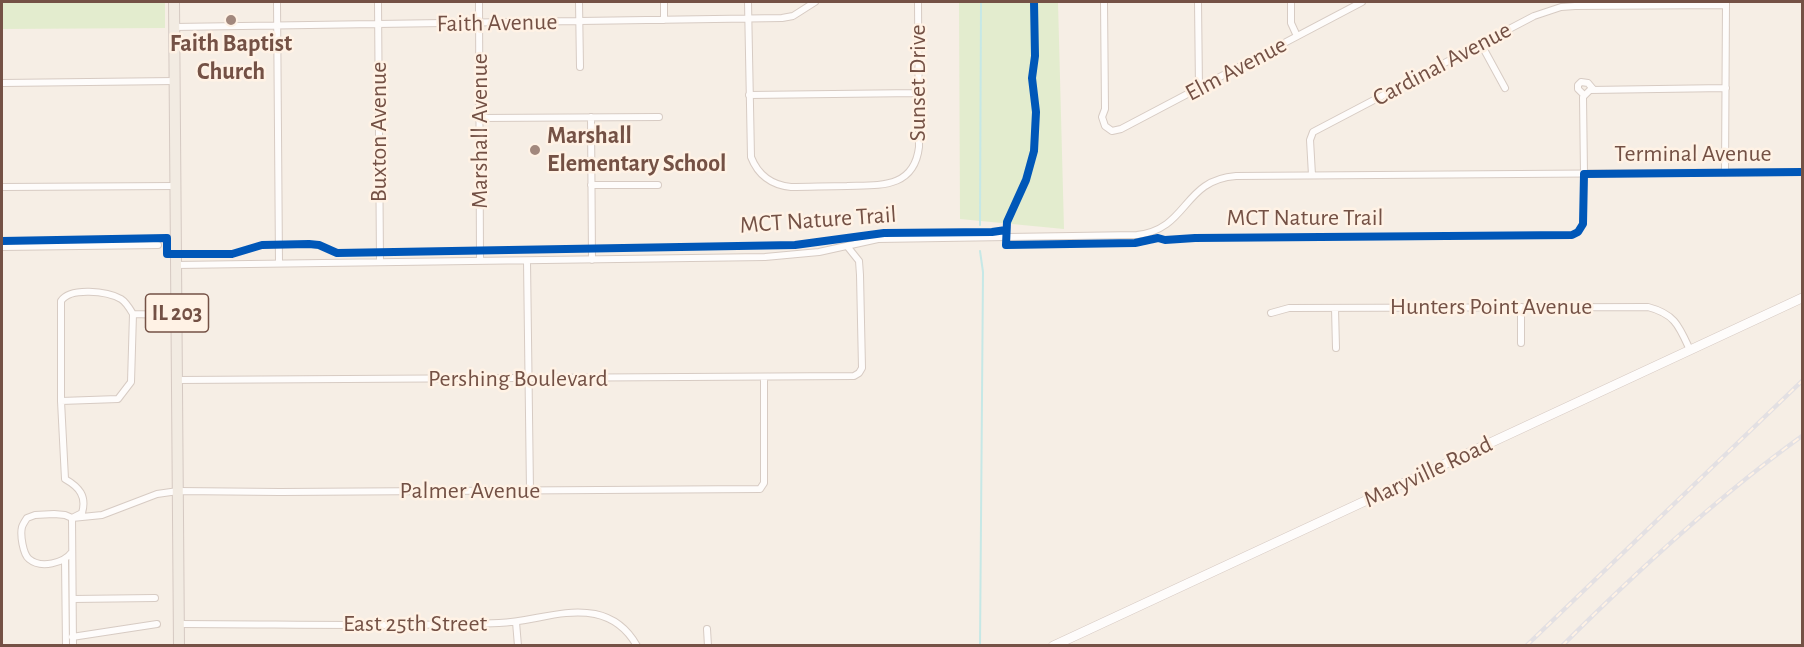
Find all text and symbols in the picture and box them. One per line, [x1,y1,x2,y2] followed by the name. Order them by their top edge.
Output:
[436,8,558,38] street label: Faith Avenue
[224,13,238,27] marker: Faith Baptist Church
[1368,15,1516,113] street label: Cardinal Avenue
[904,24,932,142] street label: Sunset Drive
[170,30,292,86] place label: Faith Baptist Church
[1180,30,1292,108] street label: Elm Avenue
[466,53,494,209] street label: Marshall Avenue
[365,62,393,202] street label: Buxton Avenue
[547,122,726,178] place label: Marshall Elementary School
[1614,140,1772,168] street label: Terminal Avenue
[528,143,542,157] marker: Marshall Elementary School
[739,200,897,240] street label: MCT Nature Trail
[1226,204,1384,232] street label: MCT Nature Trail
[1390,293,1592,321] street label: Hunters Point Avenue
[146,294,208,332] road number: IL 203
[428,365,608,393] street label: Pershing Boulevard
[1359,430,1497,514] street label: Maryville Road
[400,477,540,505] street label: Palmer Avenue
[343,610,487,638] street label: East 25th Street

